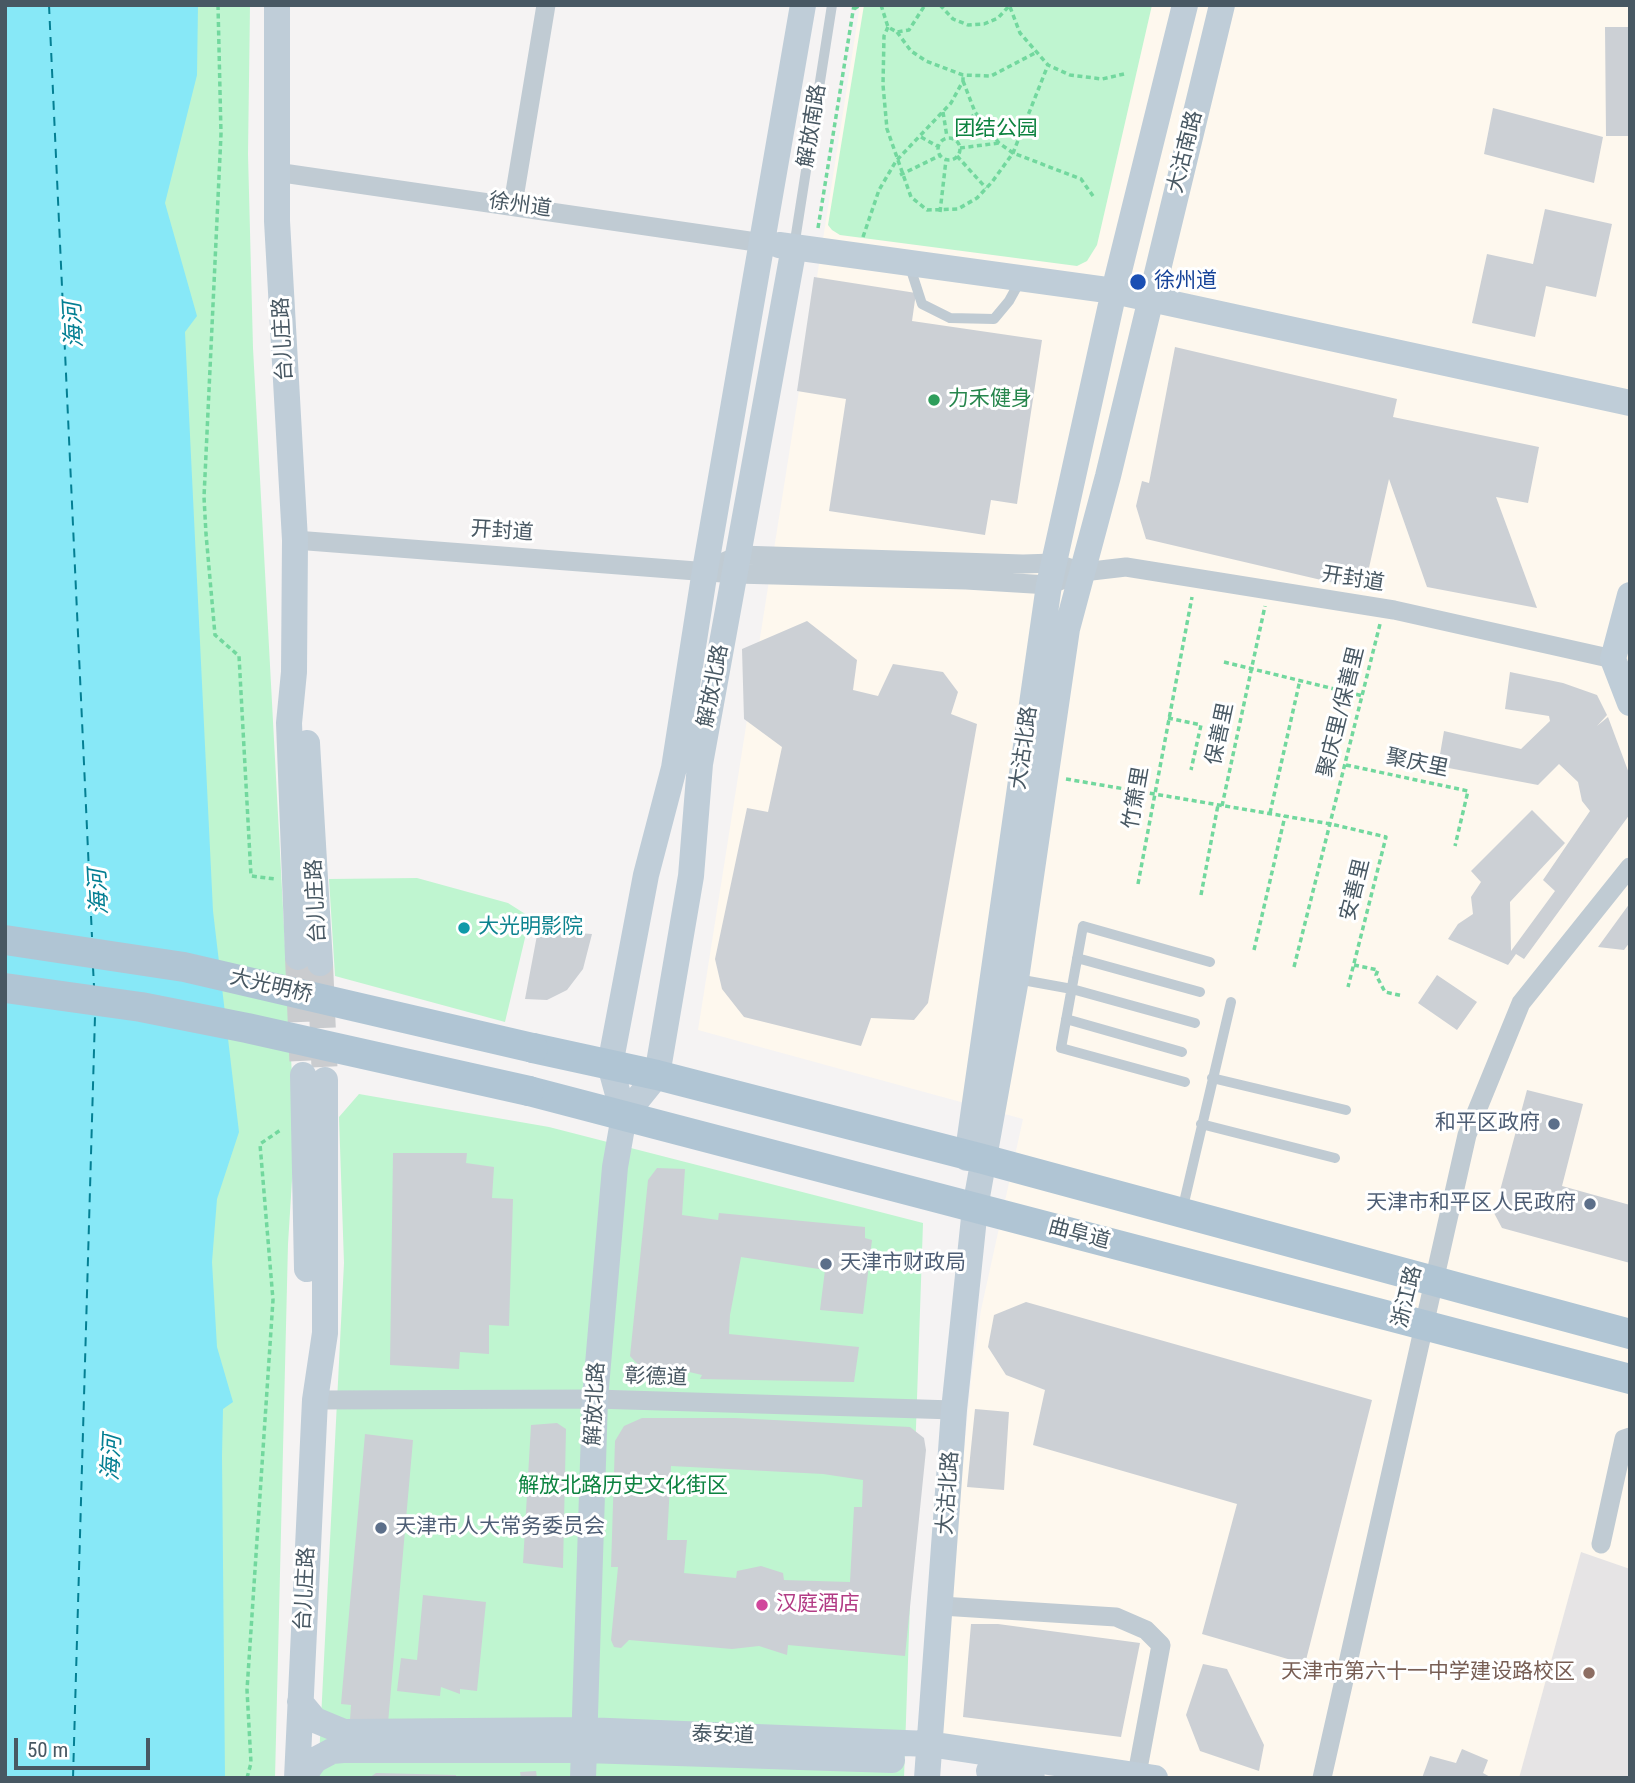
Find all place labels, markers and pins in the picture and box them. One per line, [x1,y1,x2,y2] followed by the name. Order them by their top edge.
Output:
[1154,269,1217,295] place label: 徐州道
[1128,272,1148,292] marker: 徐州道
[948,387,1032,413] place label: 力禾健身
[926,392,942,408] marker: 力禾健身
[478,915,583,941] place label: 大光明影院
[456,920,472,936] marker: 大光明影院
[1435,1111,1540,1137] place label: 和平区政府
[1546,1116,1562,1132] marker: 和平区政府
[1366,1191,1576,1217] place label: 天津市和平区人民政府
[1582,1196,1598,1212] marker: 天津市和平区人民政府
[840,1251,966,1277] place label: 天津市财政局
[818,1256,834,1272] marker: 天津市财政局
[395,1515,605,1541] place label: 天津市人大常务委员会
[373,1520,389,1536] marker: 天津市人大常务委员会
[776,1592,860,1618] place label: 汉庭酒店
[754,1597,770,1613] marker: 汉庭酒店
[1281,1660,1575,1686] place label: 天津市第六十一中学建设路校区
[1581,1665,1597,1681] marker: 天津市第六十一中学建设路校区

